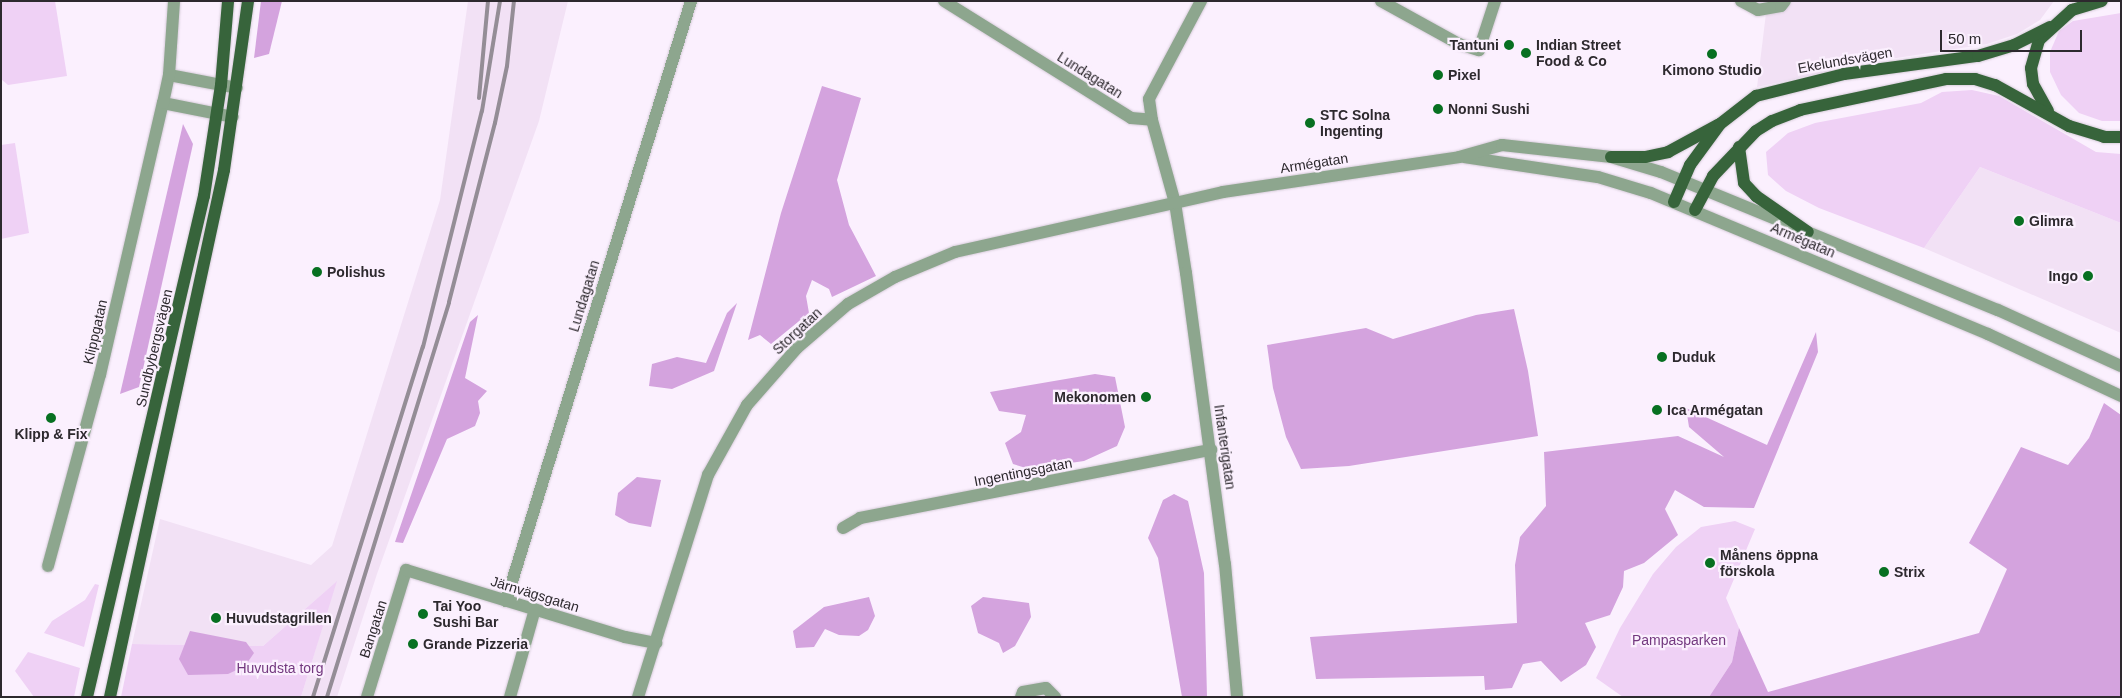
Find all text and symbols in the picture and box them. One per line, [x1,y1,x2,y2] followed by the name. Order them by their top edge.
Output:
[1942,20,2084,52] scale bar
[1948,30,1981,47] text: 50 m
[1449,37,1499,53] place label: Tantuni
[1536,37,1621,70] place label: Indian Street Food & Co
[1503,39,1515,51] marker: Tantuni
[1796,43,1894,77] street label: Ekelundsvägen
[1520,47,1532,59] marker: Indian Street Food & Co
[1054,48,1126,102] street label: Lundagatan
[1706,48,1718,60] marker: Kimono Studio
[1662,62,1762,78] place label: Kimono Studio
[1448,67,1481,83] place label: Pixel
[1432,69,1444,81] marker: Pixel
[1448,101,1530,117] place label: Nonni Sushi
[1432,103,1444,115] marker: Nonni Sushi
[1320,107,1390,140] place label: STC Solna Ingenting
[1304,117,1316,129] marker: STC Solna Ingenting
[1279,149,1349,177] street label: Armégatan
[2029,213,2073,229] place label: Glimra
[2013,215,2025,227] marker: Glimra
[1768,219,1838,261] street label: Armégatan
[565,258,603,334] street label: Lundagatan
[327,264,385,280] place label: Polishus
[311,266,323,278] marker: Polishus
[2048,268,2078,284] place label: Ingo
[2082,270,2094,282] marker: Ingo
[132,287,176,409] street label: Sundbybergsvägen
[79,298,111,366] street label: Klippgatan
[769,304,825,358] street label: Storgatan
[1672,349,1716,365] place label: Duduk
[1656,351,1668,363] marker: Duduk
[1054,389,1136,405] place label: Mekonomen
[1140,391,1152,403] marker: Mekonomen
[1667,402,1763,418] place label: Ica Armégatan
[1211,403,1239,491] street label: Infanterigatan
[1651,404,1663,416] marker: Ica Armégatan
[45,412,57,424] marker: Klipp & Fix
[14,426,88,442] place label: Klipp & Fix
[972,454,1074,490] street label: Ingentingsgatan
[1720,547,1818,580] place label: Månens öppna förskola
[1704,557,1716,569] marker: Månens öppna förskola
[1894,564,1925,580] place label: Strix
[1878,566,1890,578] marker: Strix
[489,573,581,615] street label: Järnvägsgatan
[356,598,390,660] street label: Bangatan
[433,598,498,630] place label: Tai Yoo Sushi Bar
[417,608,429,620] marker: Tai Yoo Sushi Bar
[226,610,332,626] place label: Huvudstagrillen
[210,612,222,624] marker: Huvudstagrillen
[1632,632,1726,648] park label: Pampasparken
[423,636,528,652] place label: Grande Pizzeria
[407,638,419,650] marker: Grande Pizzeria
[236,660,324,676] park label: Huvudsta torg

